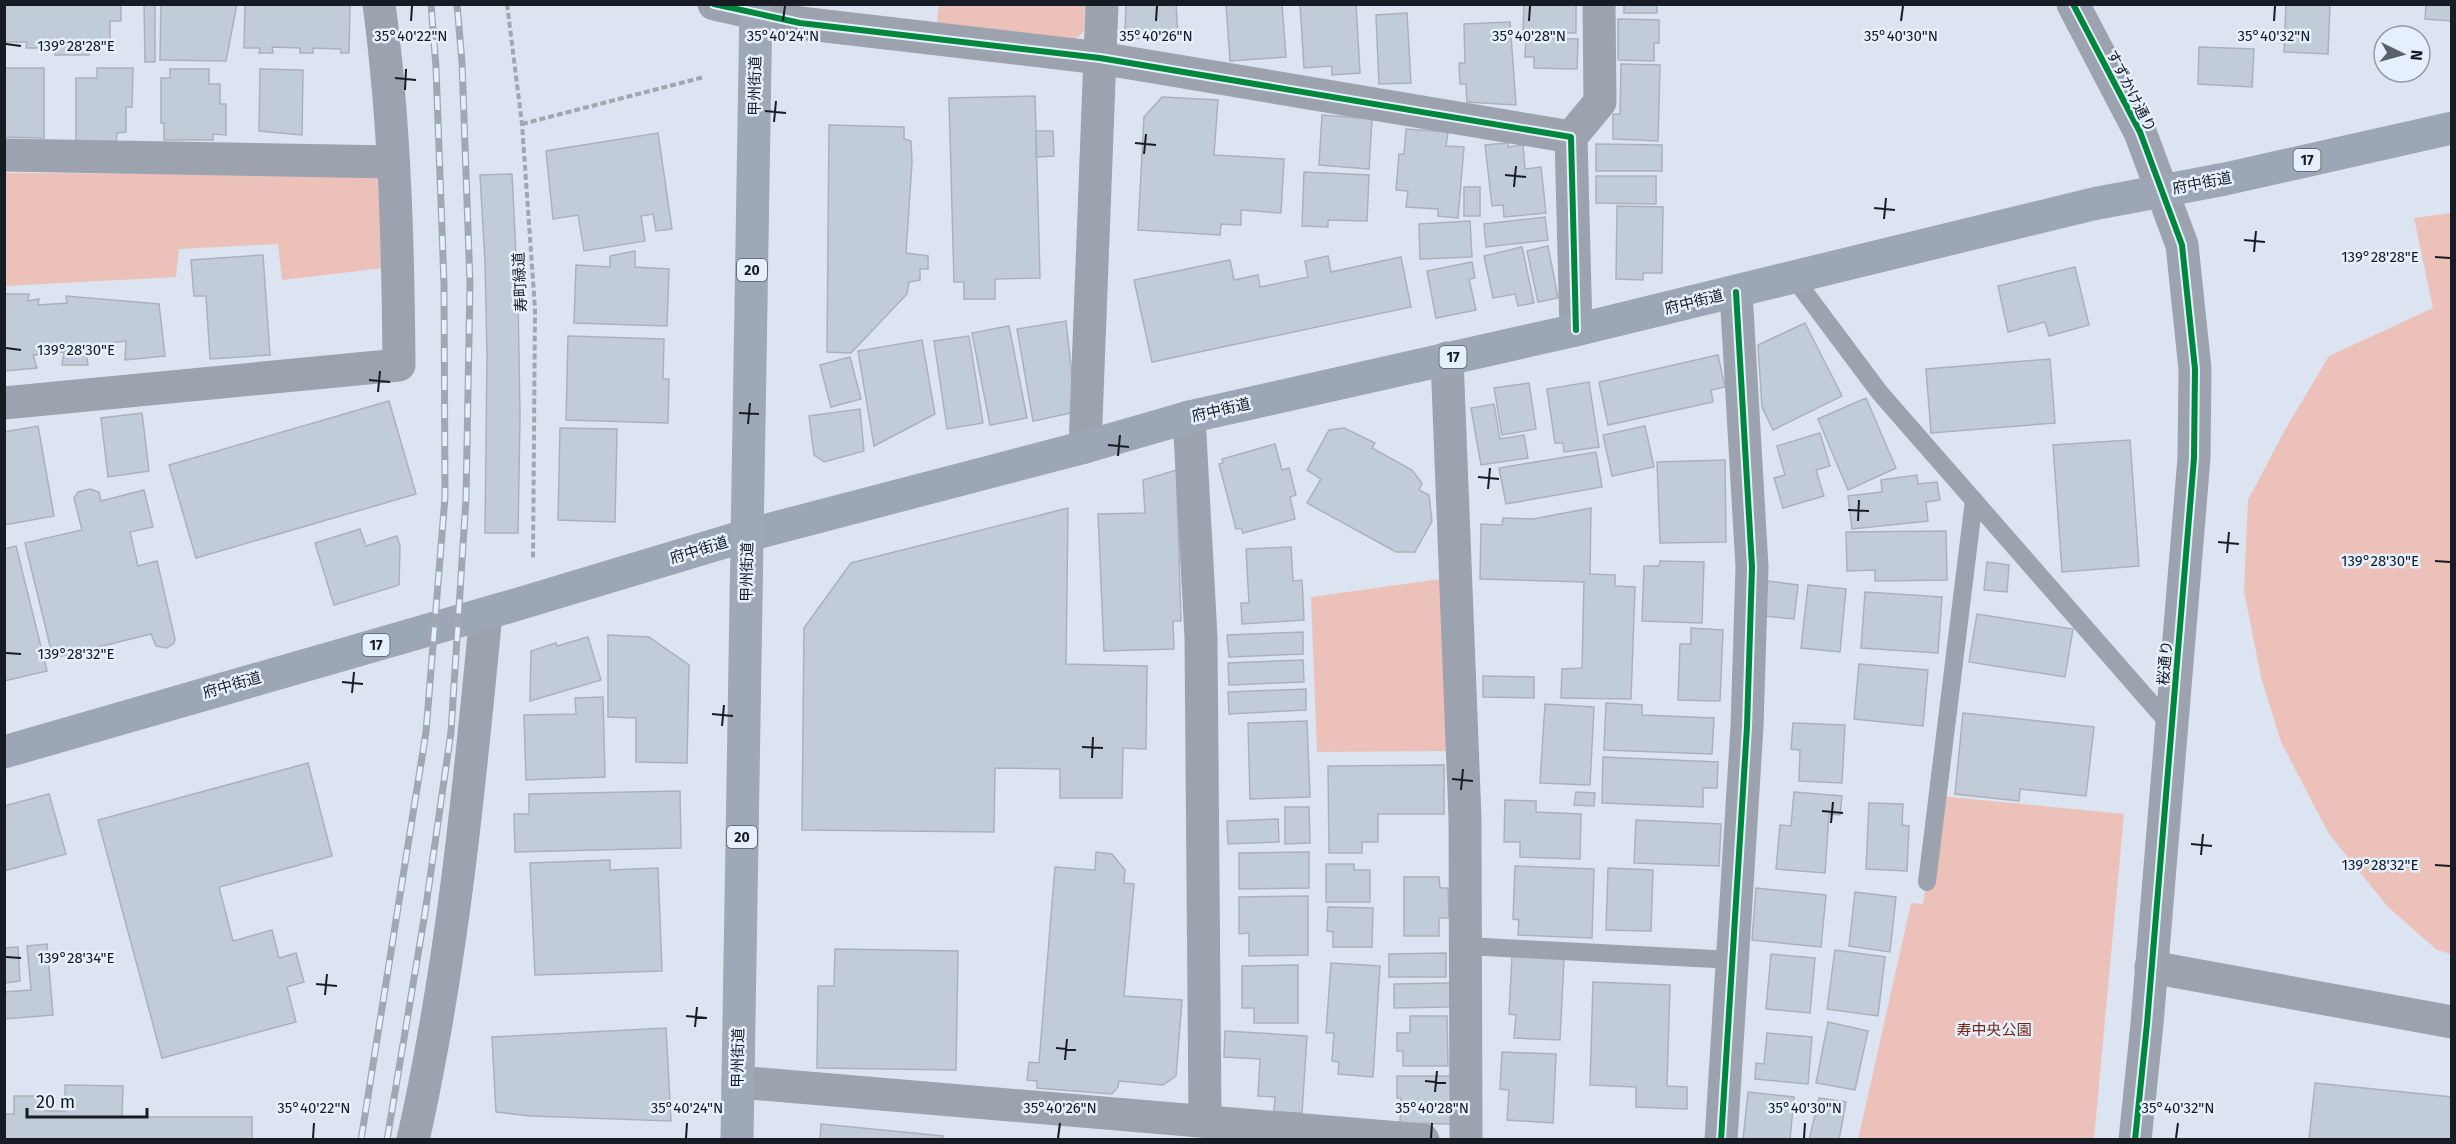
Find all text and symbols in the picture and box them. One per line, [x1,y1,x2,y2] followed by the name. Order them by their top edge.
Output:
[2372,24,2432,84] north arrow
[374,27,448,45] text: 35°40'22"N
[747,27,819,45] text: 35°40'24"N
[1119,27,1193,45] text: 35°40'26"N
[1492,27,1566,45] text: 35°40'28"N
[1864,27,1938,45] text: 35°40'30"N
[2237,27,2311,45] text: 35°40'32"N
[37,37,115,55] text: 139°28'28"E
[2103,47,2159,135] street label: すずかけ通り
[2407,49,2426,61] text: N
[745,56,765,116] street label: 甲州街道
[2294,149,2320,171] road number: 17
[2171,168,2233,198] street label: 府中街道
[2341,248,2419,266] text: 139°28'28"E
[509,252,531,312] street label: 寿町緑道
[737,259,767,281] road number: 20
[1663,286,1725,318] street label: 府中街道
[37,341,115,359] text: 139°28'30"E
[1440,346,1466,368] road number: 17
[1190,394,1252,426] street label: 府中街道
[668,533,730,567] street label: 府中街道
[737,542,757,602] street label: 甲州街道
[2341,552,2419,570] text: 139°28'30"E
[362,634,389,656] road number: 17
[2154,640,2176,686] street label: 桜通り
[37,645,115,663] text: 139°28'32"E
[201,668,263,702] street label: 府中街道
[727,826,757,848] road number: 20
[2341,856,2419,874] text: 139°28'32"E
[38,949,114,967] text: 139°28'34"E
[1956,1021,2032,1039] park label: 寿中央公園
[728,1028,748,1088] street label: 甲州街道
[27,1081,147,1119] scale bar
[36,1091,75,1113] text: 20 m
[277,1099,351,1117] text: 35°40'22"N
[651,1099,723,1117] text: 35°40'24"N
[1023,1099,1097,1117] text: 35°40'26"N
[1395,1099,1469,1117] text: 35°40'28"N
[1768,1099,1842,1117] text: 35°40'30"N
[2141,1099,2215,1117] text: 35°40'32"N

